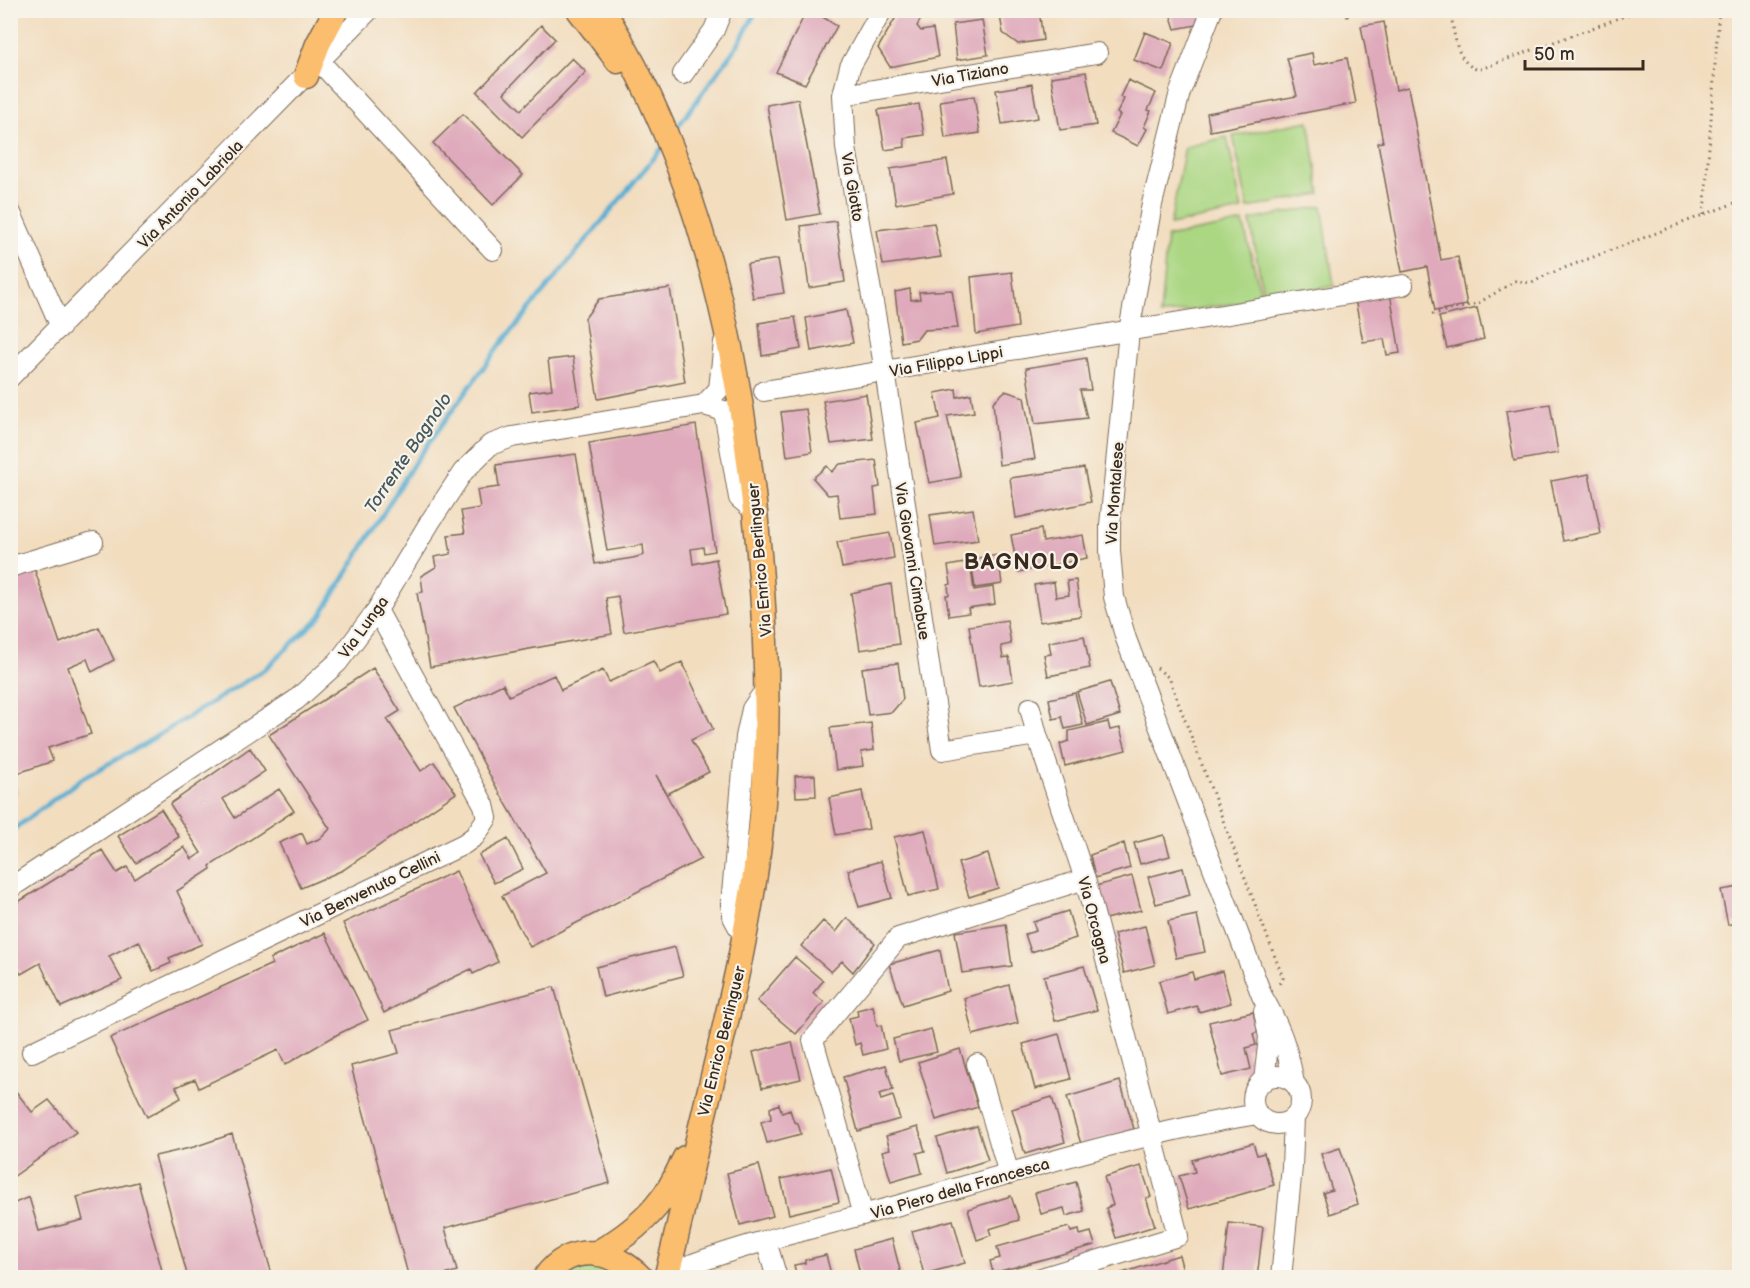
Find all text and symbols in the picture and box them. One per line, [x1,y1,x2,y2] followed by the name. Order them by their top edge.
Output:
[1525,33,1644,71] scale bar
[1534,44,1575,65] text: 50 m
[930,59,1010,92] street label: Via Tiziano
[134,137,248,253] street label: Via Antonio Labriola
[836,151,867,223] street label: Via Giotto
[888,343,1004,382] street label: Via Filippo Lippi
[360,389,456,517] water label: Torrente Bagnolo
[1102,441,1129,545] street label: Via Montalese
[890,481,933,642] street label: Via Giovanni Cimabue
[744,482,777,637] street label: Via Enrico Berlinguer
[964,549,1080,576] district label: BAGNOLO
[335,593,393,663] street label: Via Lunga
[297,848,444,933] street label: Via Benvenuto Cellini
[1073,875,1114,966] street label: Via Orcagna
[695,964,750,1118] street label: Via Enrico Berlinguer
[869,1155,1052,1224] street label: Via Piero della Francesca

